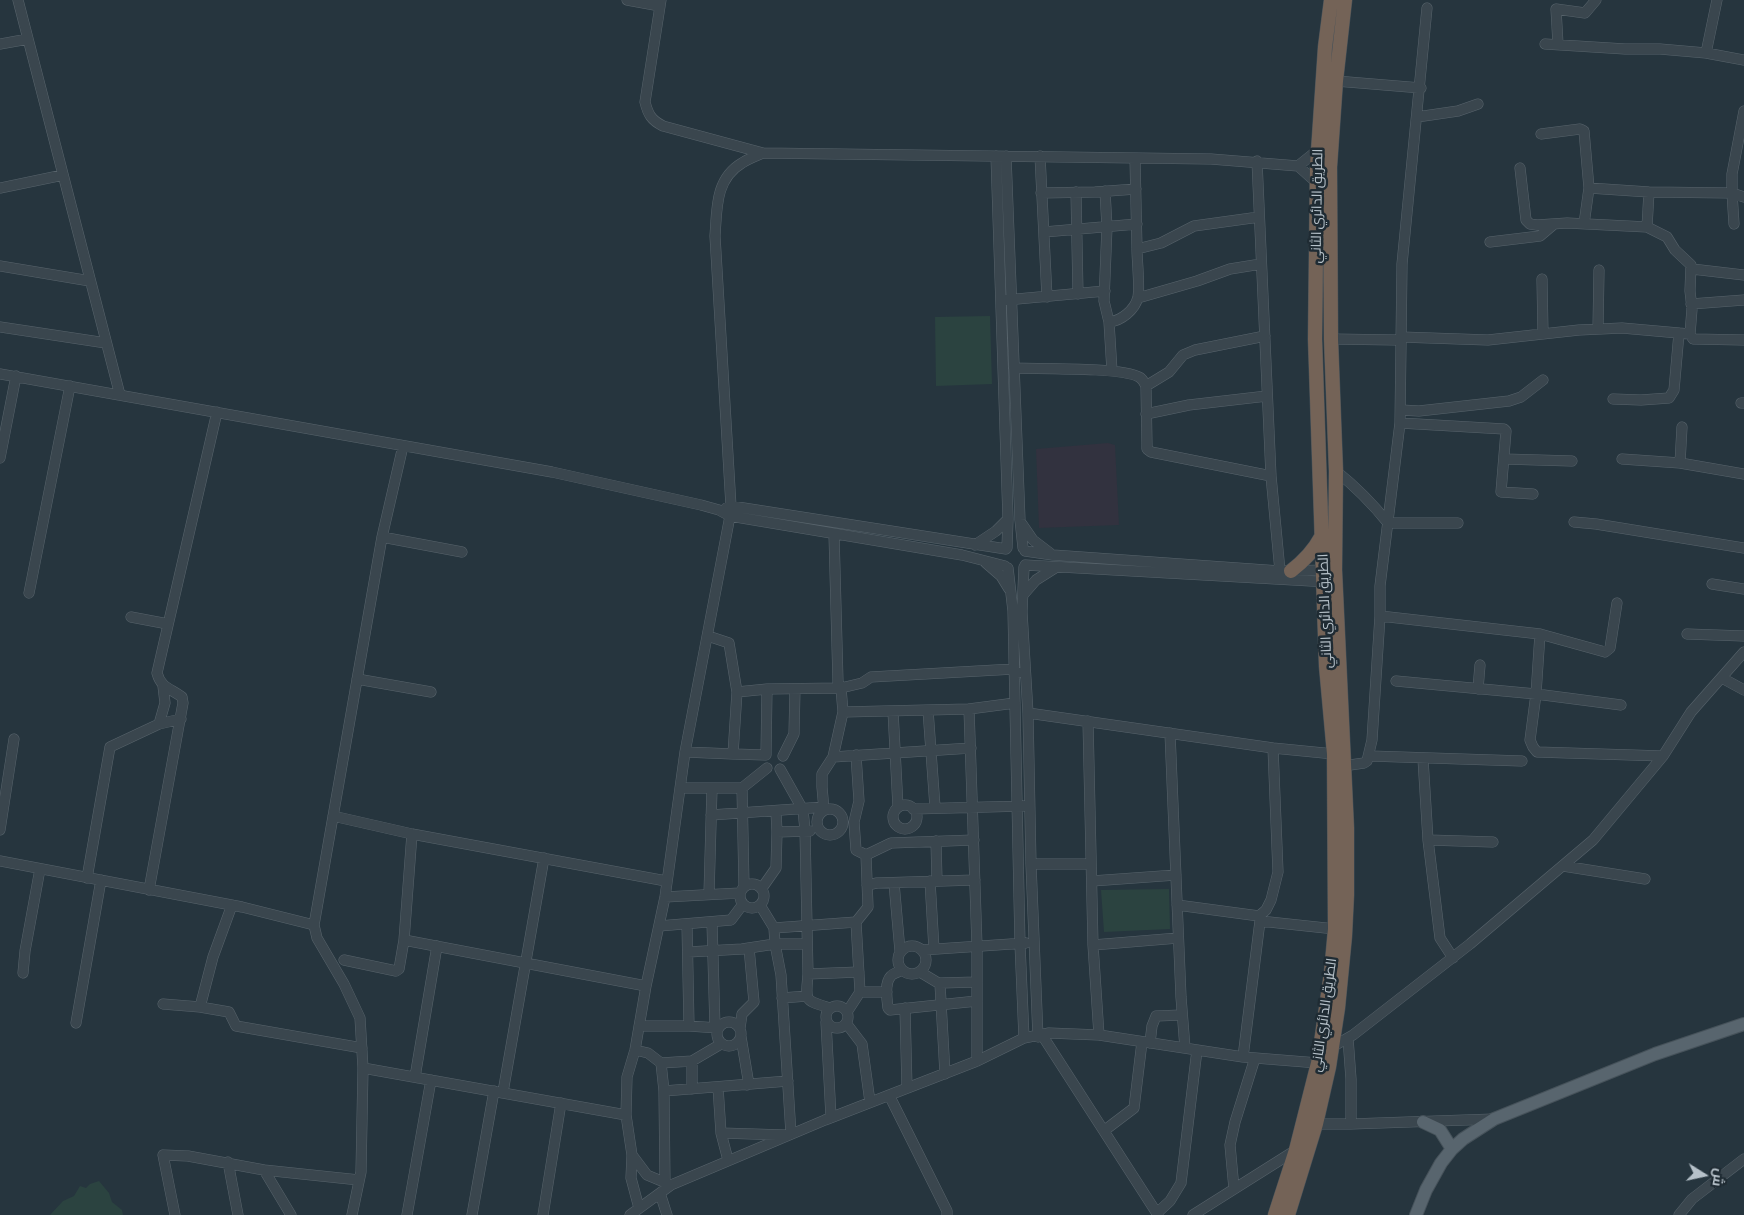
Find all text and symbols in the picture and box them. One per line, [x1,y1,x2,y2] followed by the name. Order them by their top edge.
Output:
[1308,148,1326,264] street label: الطريق الدائري الثاني
[1315,553,1335,669] street label: الطريق الدائري الثاني
[1308,957,1340,1073] street label: الطريق الدائري الثاني
[1679,1150,1729,1200] north arrow
[1709,1167,1728,1188] text: ش

